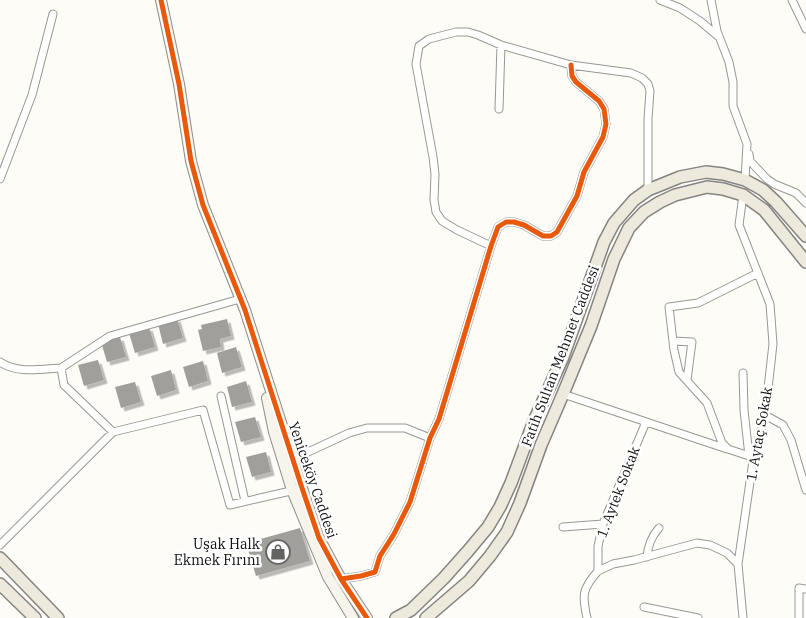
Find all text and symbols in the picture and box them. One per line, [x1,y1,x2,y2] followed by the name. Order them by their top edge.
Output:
[517,263,603,449] street label: Fatih Sultan Mehmet Caddesi
[742,385,776,483] street label: 1. Aytaç Sokak
[285,419,341,541] street label: Yeniceköy Caddesi
[592,443,644,540] street label: 1. Aytek Sokak
[174,535,261,569] place label: Uşak Halk Ekmek Fırını
[265,539,291,565] shop icon: Uşak Halk Ekmek Fırını

